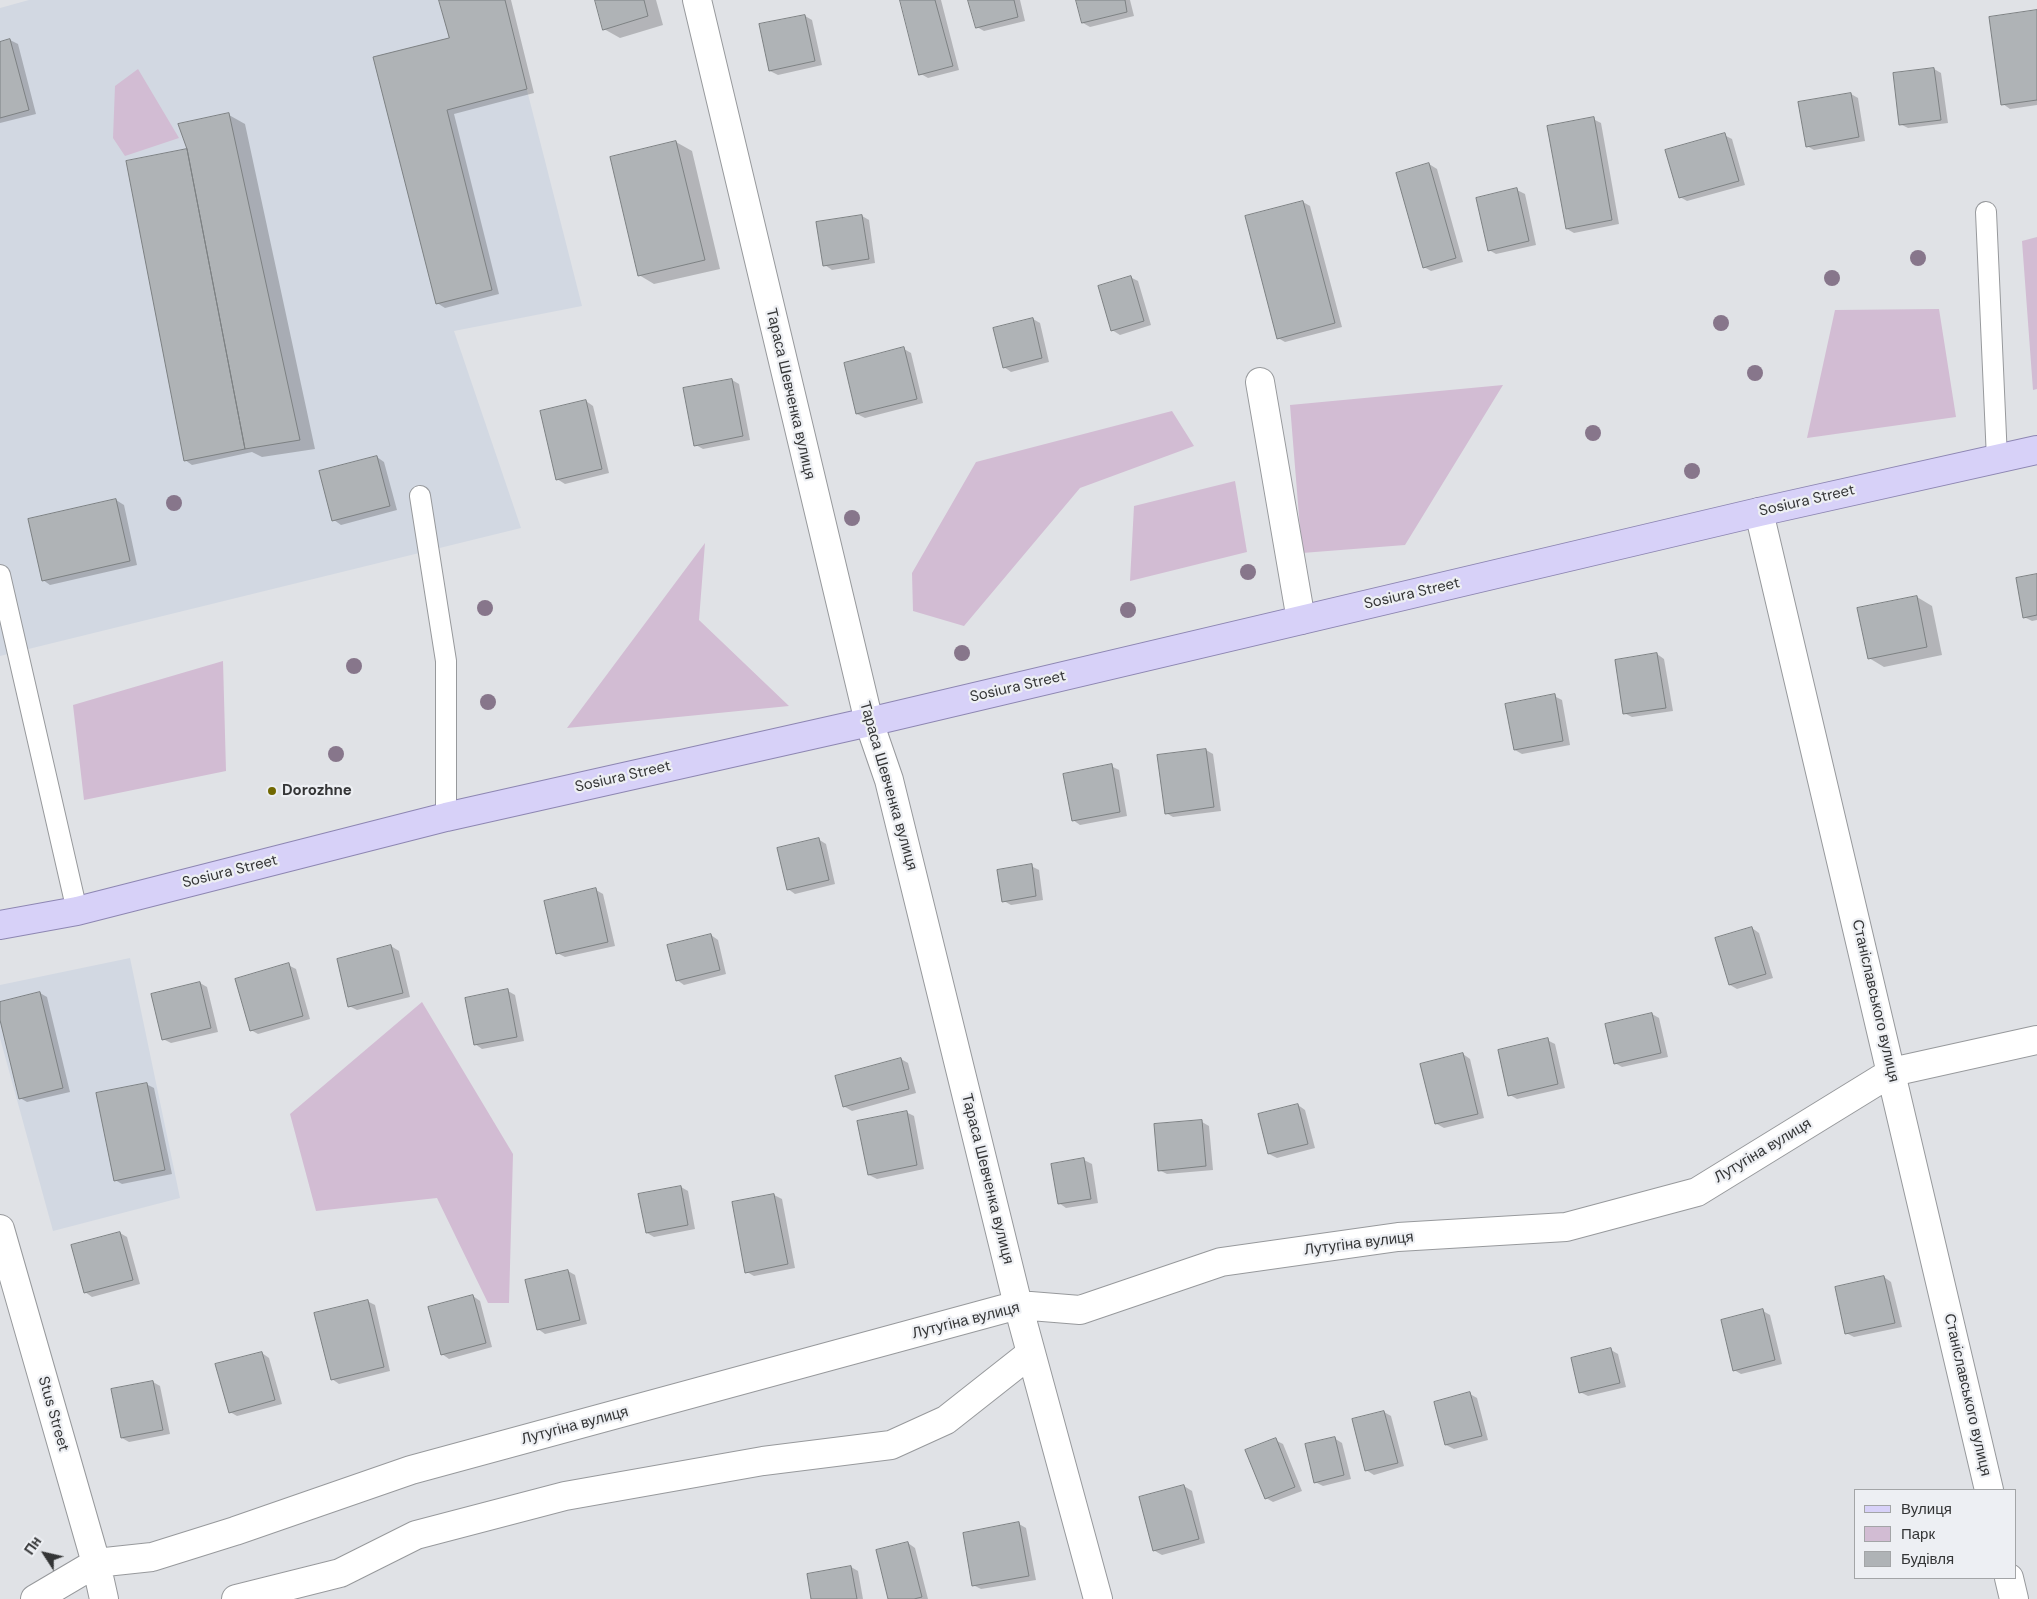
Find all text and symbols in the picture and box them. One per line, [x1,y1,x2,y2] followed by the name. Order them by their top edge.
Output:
[762,307,818,481] street label: Тараса Шевченка вулиця
[1757,481,1857,521] street label: Sosiura Street
[1362,574,1462,614] street label: Sosiura Street
[968,667,1068,707] street label: Sosiura Street
[855,699,921,873] street label: Тараса Шевченка вулиця
[573,757,673,797] street label: Sosiura Street
[282,782,352,800] place label: Dorozhne
[266,785,278,797] marker: Dorozhne
[181,851,279,893] street label: Sosiura Street
[1848,918,1902,1084] street label: Станіславського вулиця
[957,1092,1017,1266] street label: Тараса Шевченка вулиця
[1711,1115,1815,1187] street label: Лутугіна вулиця
[1303,1228,1415,1260] street label: Лутугіна вулиця
[910,1299,1022,1343] street label: Лутугіна вулиця
[1940,1312,1994,1478] street label: Станіславського вулиця
[34,1374,72,1454] street label: Stus Street
[519,1403,631,1449] street label: Лутугіна вулиця
[1854,1489,2017,1579] legend
[1901,1499,1952,1519] text: Вулиця
[1901,1524,1935,1544] text: Парк
[20,1529,70,1579] north arrow
[20,1533,45,1558] text: Пн
[1901,1549,1954,1569] text: Будівля

